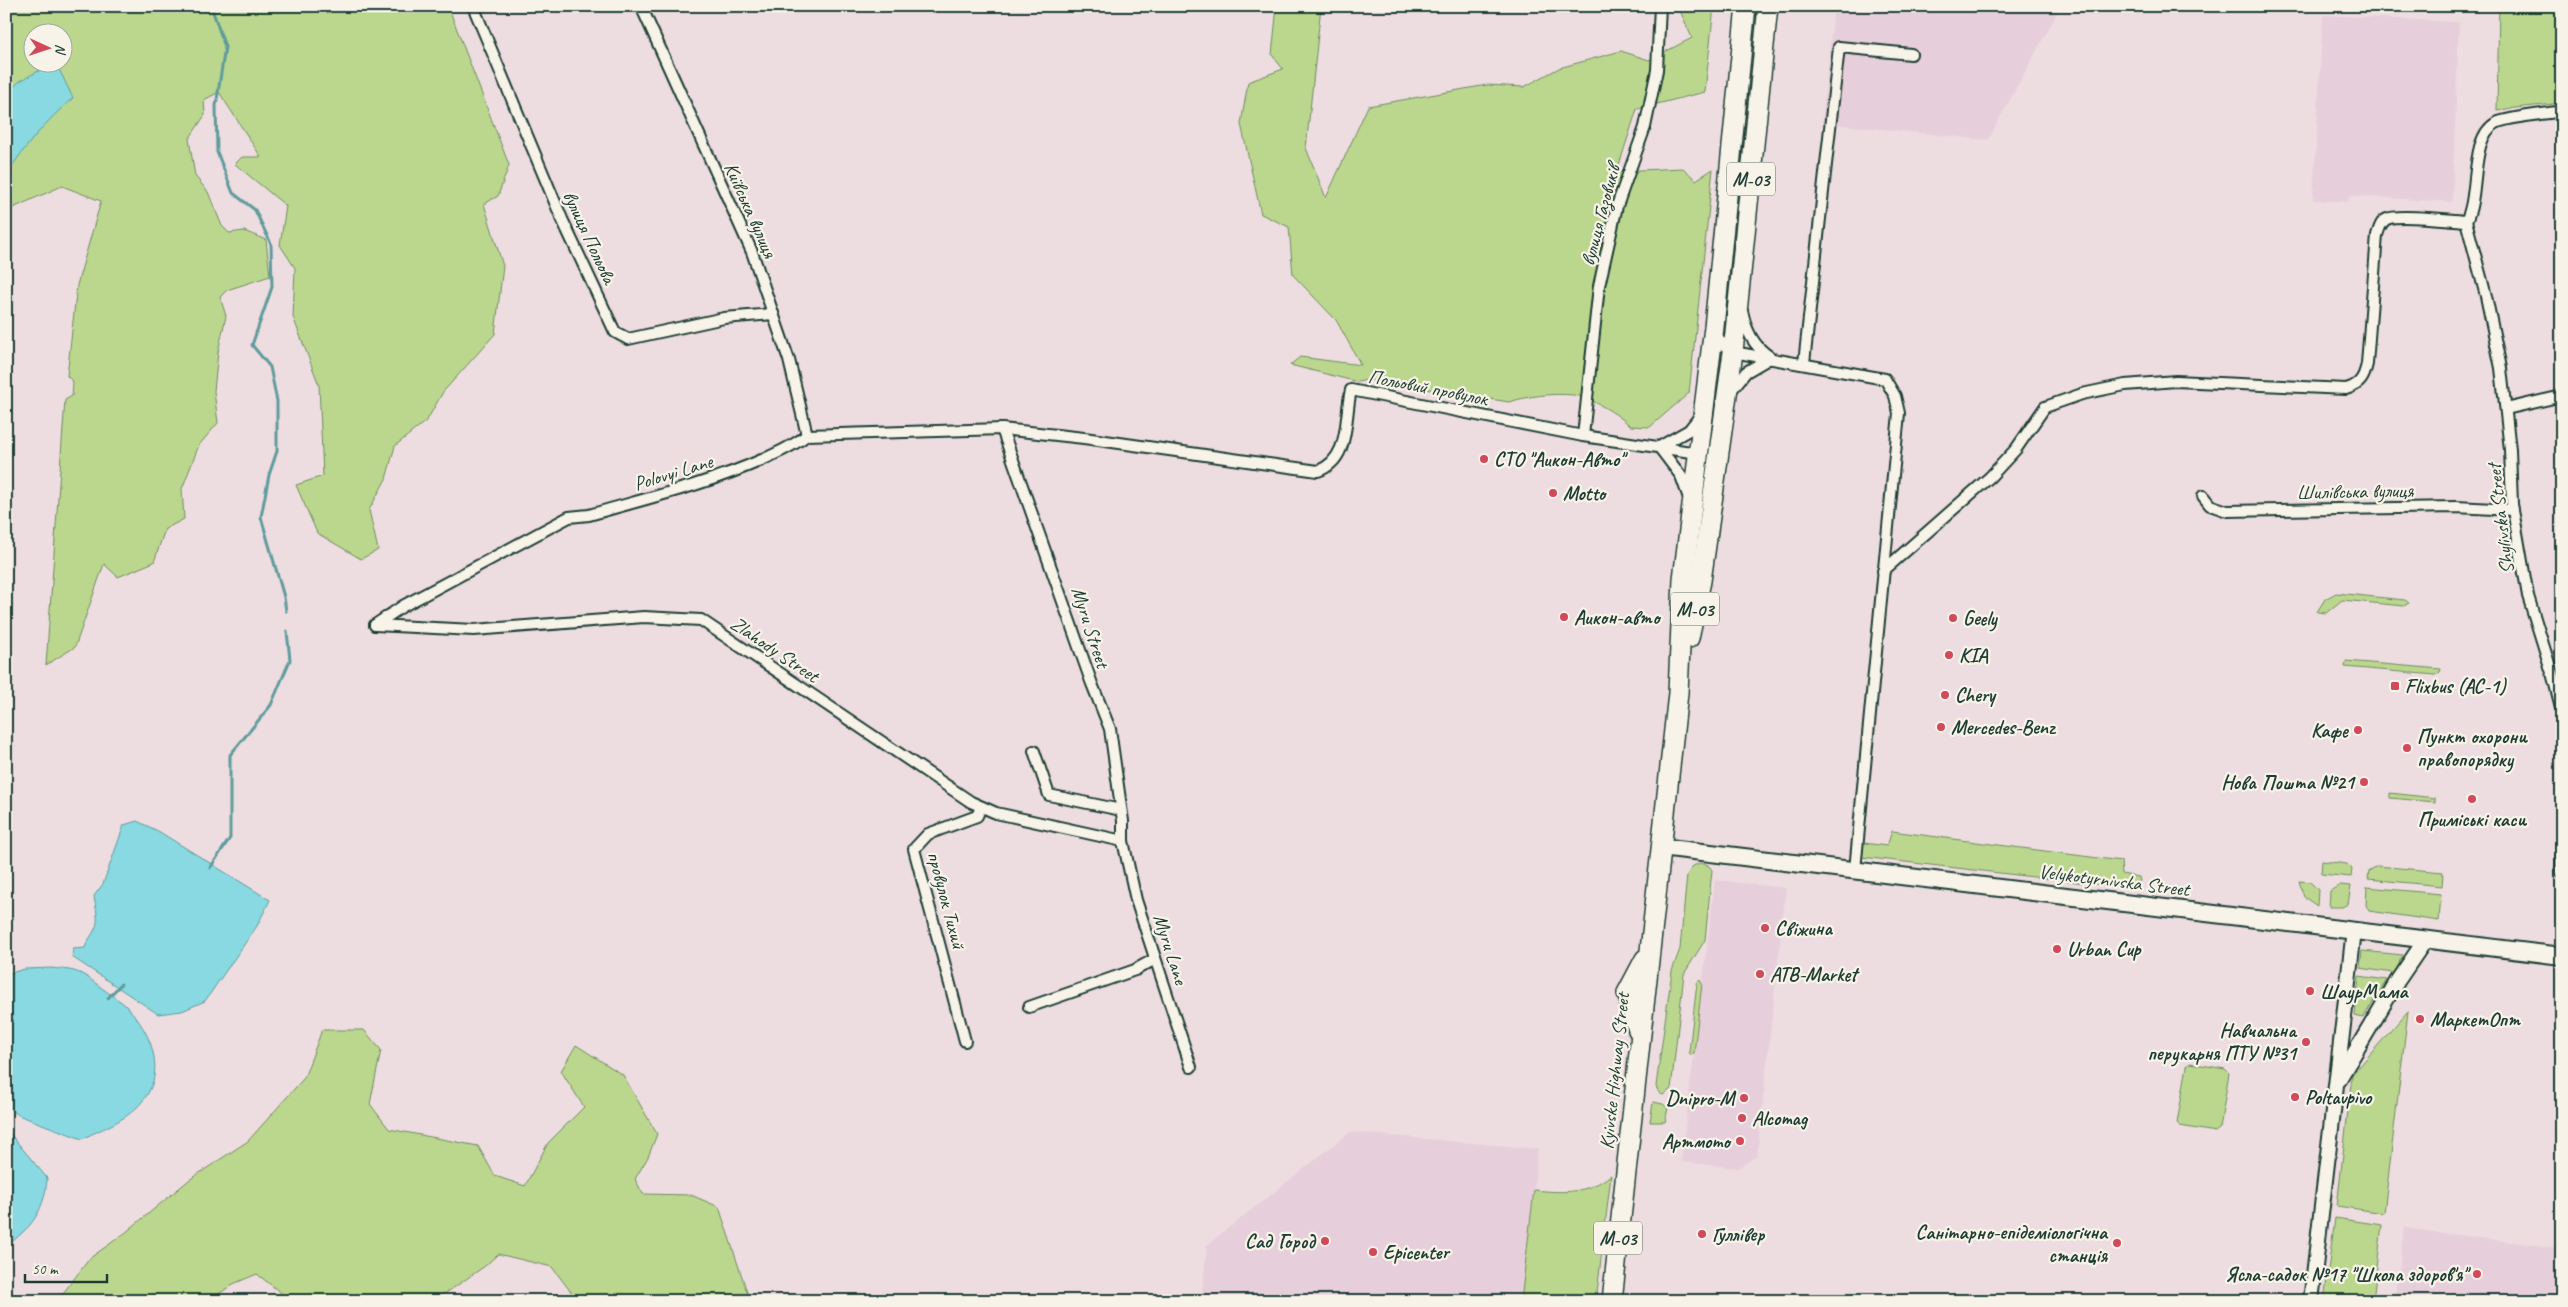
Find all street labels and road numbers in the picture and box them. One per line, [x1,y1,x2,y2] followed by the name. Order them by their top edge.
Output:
[1575,157,1628,268] street label: вулиця Газовиків
[718,159,783,262] street label: Київська вулиця
[1727,162,1775,195] road number: М-03
[557,187,623,289] street label: вулиця Польова
[1366,364,1491,412] street label: Польовий провулок
[631,448,717,496] street label: Polovyi Lane
[2481,459,2520,575] street label: Shylivska Street
[2296,478,2414,505] street label: Шилівська вулиця
[1066,584,1116,673] street label: Myru Street
[1671,592,1719,626] road number: М-03
[726,611,826,689] street label: Zlahody Street
[921,849,972,953] street label: провулок Тихий
[2037,859,2193,902] street label: Velykotyrnivska Street
[1147,911,1194,989] street label: Myru Lane
[1594,989,1635,1150] street label: Kyivske Highway Street
[1594,1222,1642,1254] road number: М-03

